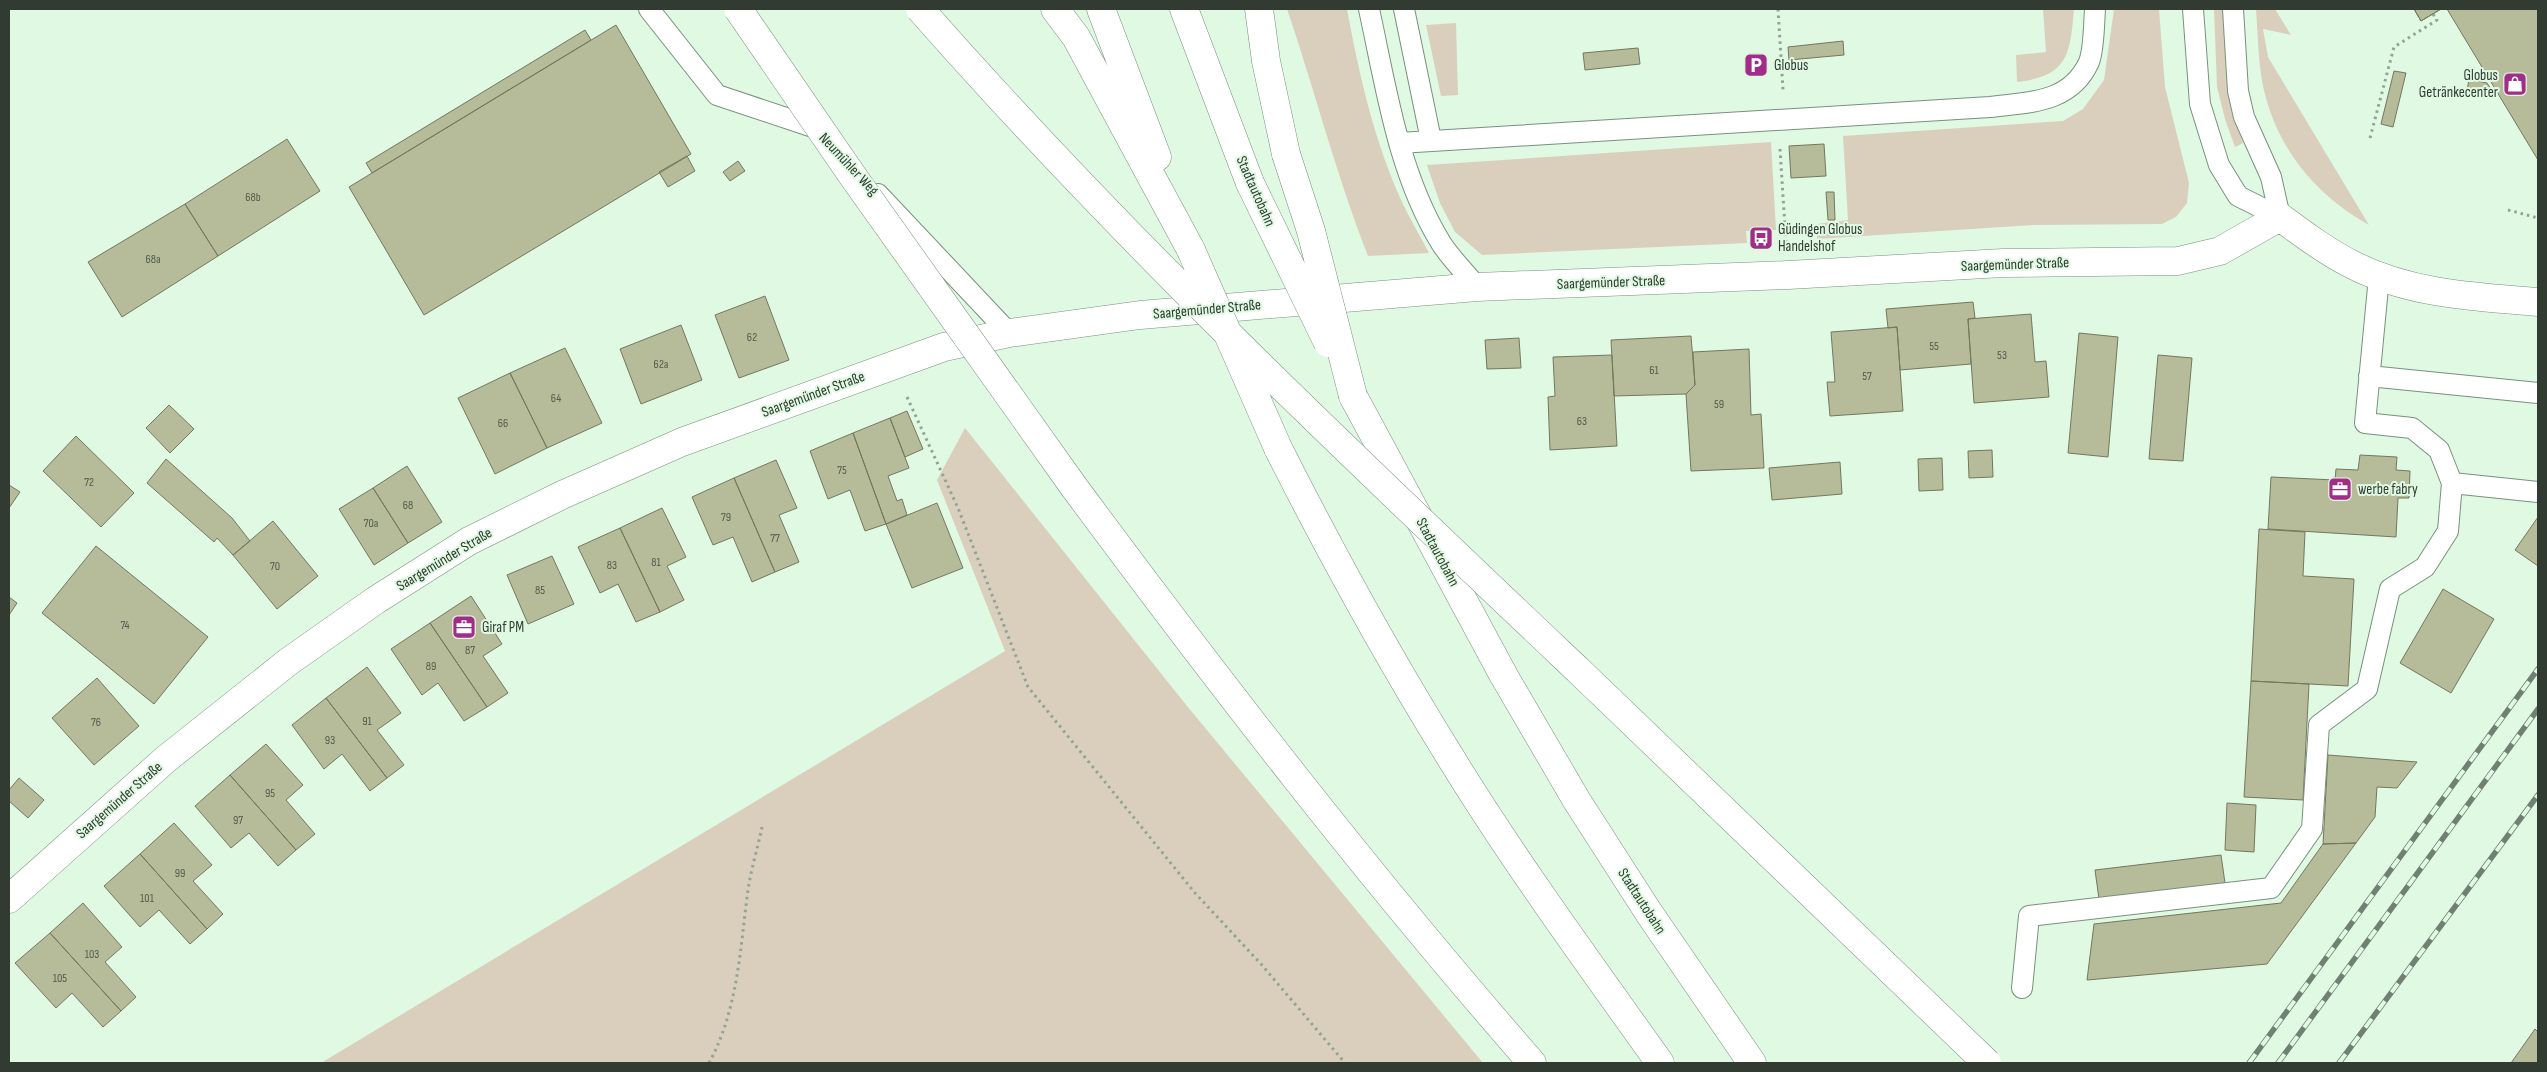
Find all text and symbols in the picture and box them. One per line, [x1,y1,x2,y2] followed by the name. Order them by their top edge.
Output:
[1743,52,1769,78] parking icon: Globus
[1774,56,1808,75] place label: Globus
[2419,66,2499,102] place label: Globus Getränkecenter
[2502,71,2528,97] shop icon: Globus Getränkecenter
[815,129,883,200] street label: Neumühler Weg
[1232,153,1279,229] street label: Stadtautobahn
[245,190,261,205] house number: 68b
[1778,220,1862,256] place label: Güdingen Globus Handelshof
[1748,225,1774,251] bus stop icon: Güdingen Globus Handelshof
[145,252,161,267] house number: 68a
[1961,253,2069,276] street label: Saargemünder Straße
[1557,271,1665,294] street label: Saargemünder Straße
[1152,295,1262,324] street label: Saargemünder Straße
[747,330,757,345] house number: 62
[1929,339,1939,354] house number: 55
[1997,348,2007,363] house number: 53
[654,357,669,372] house number: 62a
[1649,363,1660,378] house number: 61
[759,367,867,422] street label: Saargemünder Straße
[1862,369,1872,384] house number: 57
[551,391,561,406] house number: 64
[1714,397,1724,412] house number: 59
[1577,414,1587,429] house number: 63
[498,416,508,431] house number: 66
[837,463,847,478] house number: 75
[84,475,94,490] house number: 72
[2327,476,2353,502] office icon: werbe fabry
[2358,480,2418,499] place label: werbe fabry
[403,498,413,513] house number: 68
[721,510,731,525] house number: 79
[1412,515,1464,590] street label: Stadtautobahn
[364,516,379,531] house number: 70a
[393,523,496,595] street label: Saargemünder Straße
[770,531,780,546] house number: 77
[651,555,662,570] house number: 81
[607,558,617,573] house number: 83
[270,559,280,574] house number: 70
[535,583,545,598] house number: 85
[451,614,477,640] office icon: Giraf PM
[120,618,130,633] house number: 74
[482,618,524,637] place label: Giraf PM
[465,643,475,658] house number: 87
[426,659,436,674] house number: 89
[362,714,373,729] house number: 91
[91,715,101,730] house number: 76
[325,733,335,748] house number: 93
[72,758,166,843] street label: Saargemünder Straße
[265,786,275,801] house number: 95
[233,813,243,828] house number: 97
[1613,865,1670,938] street label: Stadtautobahn
[175,866,185,881] house number: 99
[140,891,155,906] house number: 101
[85,947,99,962] house number: 103
[53,971,67,986] house number: 105

